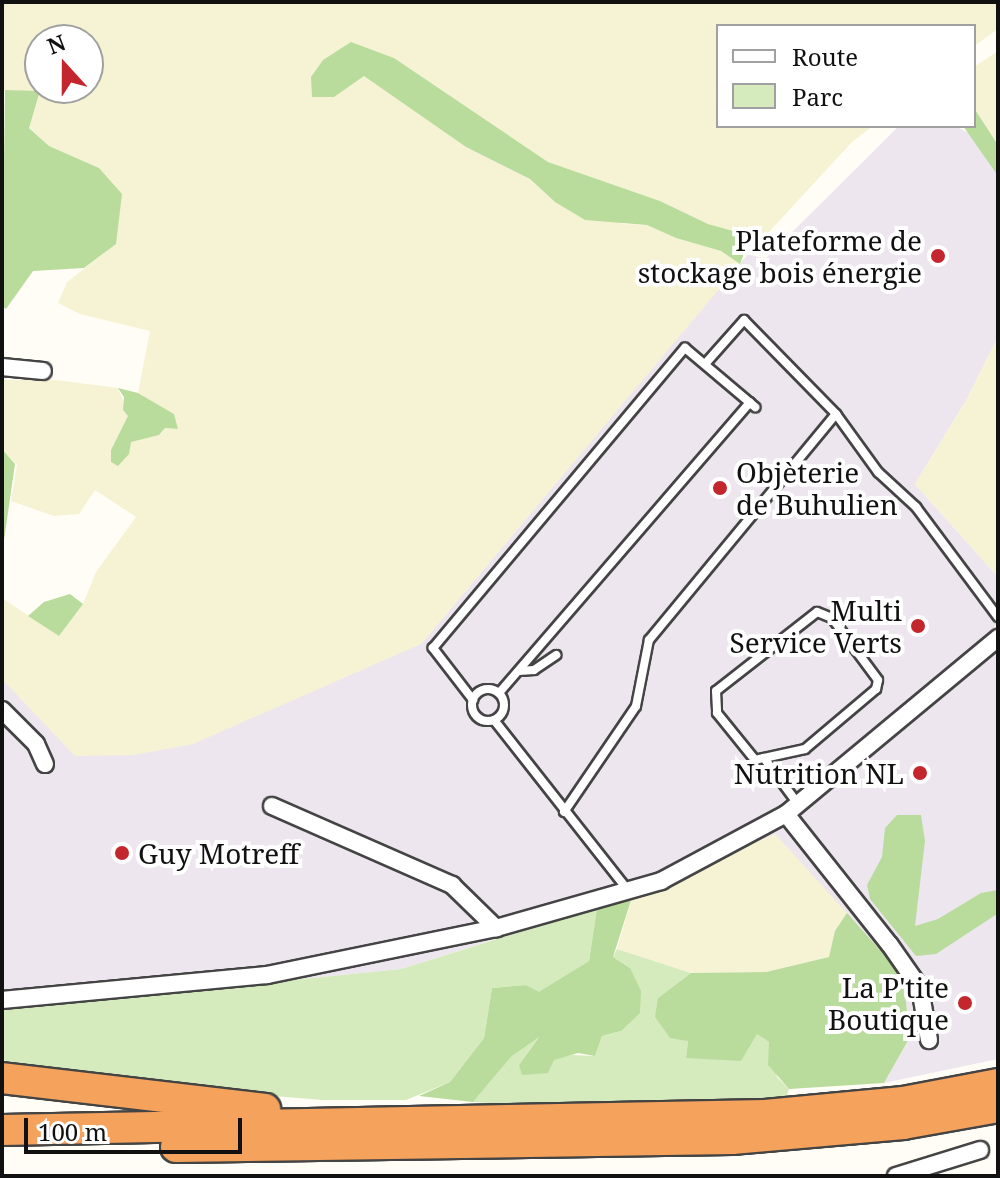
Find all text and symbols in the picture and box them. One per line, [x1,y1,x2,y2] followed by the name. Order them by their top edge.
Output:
[24,24,104,104] north arrow
[716,24,976,128] legend
[43,26,70,61] text: N
[792,40,858,73] text: Route
[792,80,843,113] text: Parc
[638,223,922,289] place label: Plateforme de stockage bois énergie
[929,247,947,265] marker: Plateforme de stockage bois énergie
[736,455,898,521] place label: Objèterie de Buhulien
[711,479,729,497] marker: Objèterie de Buhulien
[730,593,902,659] place label: Multi Service Verts
[909,617,927,635] marker: Multi Service Verts
[734,756,904,790] place label: Nutrition NL
[911,764,929,782] marker: Nutrition NL
[138,836,299,870] place label: Guy Motreff
[113,844,131,862] marker: Guy Motreff
[828,970,949,1036] place label: La P'tite Boutique
[956,994,974,1012] marker: La P'tite Boutique
[28,1102,246,1152] scale bar
[38,1115,107,1148] text: 100 m

